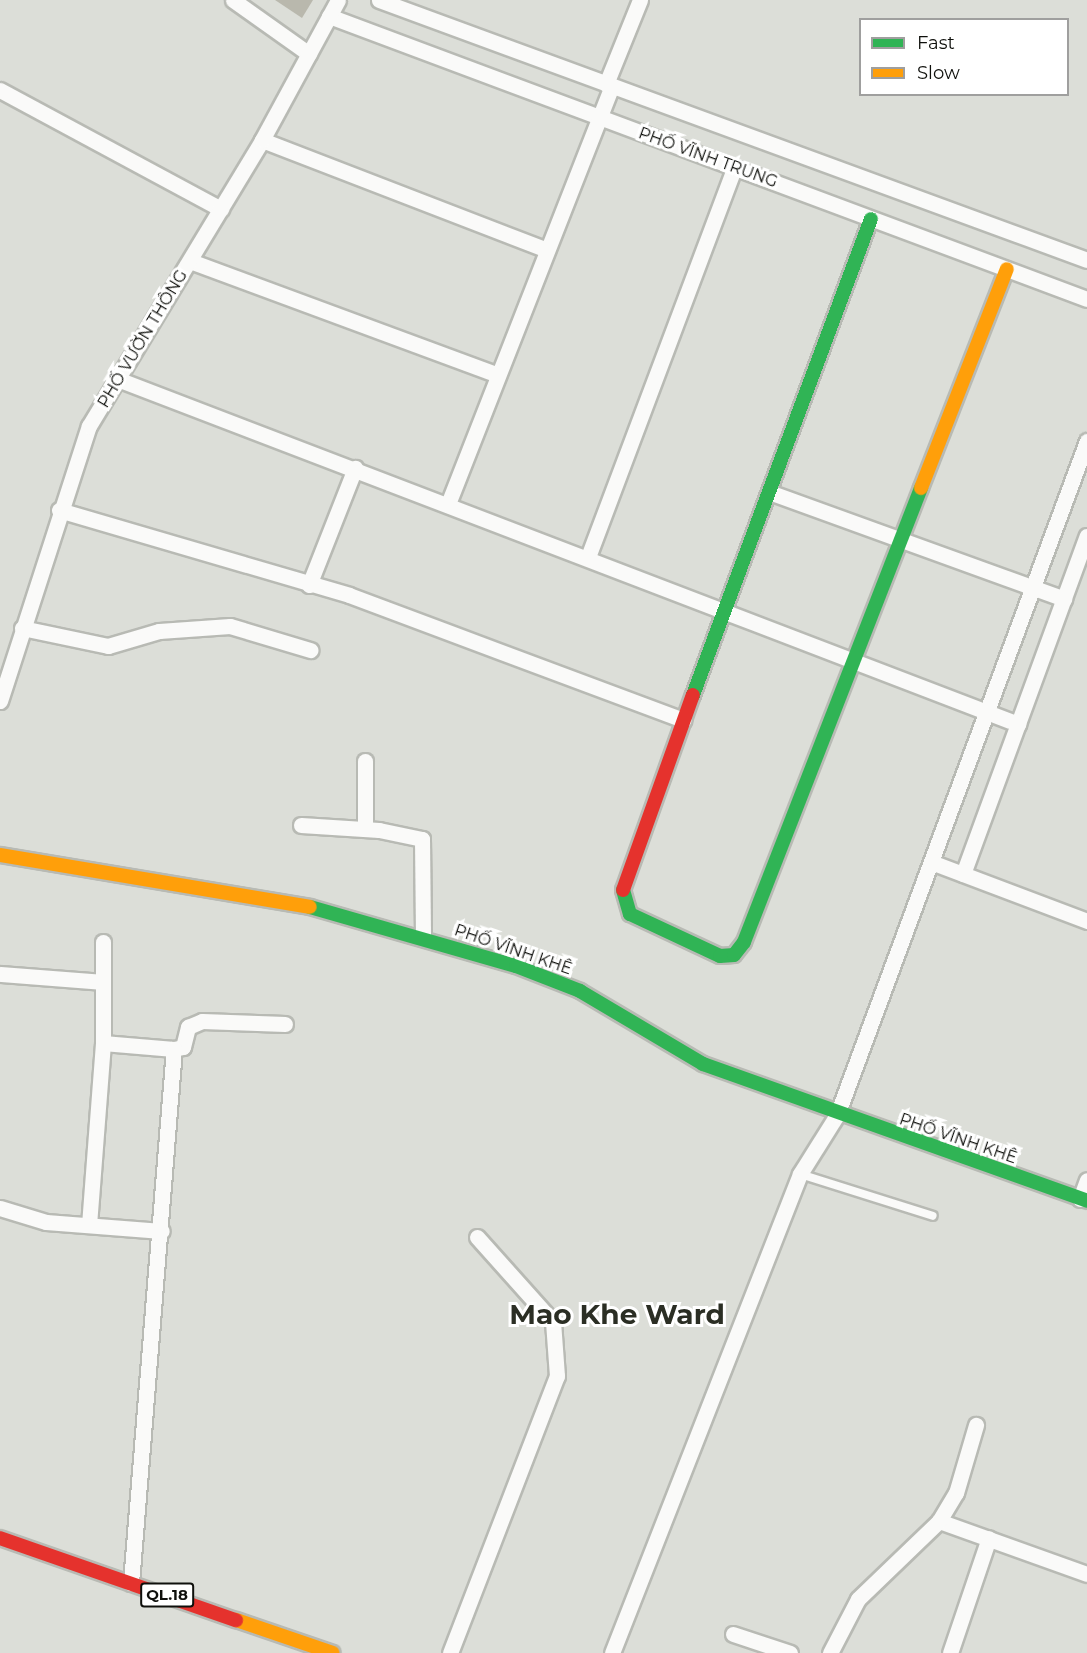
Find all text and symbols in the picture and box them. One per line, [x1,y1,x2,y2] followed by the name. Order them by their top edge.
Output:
[859,18,1069,96] legend
[917,32,955,54] text: Fast
[917,62,960,84] text: Slow
[636,124,780,192] street label: PHỐ VĨNH TRUNG
[94,267,192,411] street label: PHỐ VƯỜN THÔNG
[452,921,574,979] street label: PHỐ VĨNH KHÊ
[897,1110,1019,1168] street label: PHỐ VĨNH KHÊ
[509,1297,725,1331] district label: Mao Khe Ward
[140,1583,194,1607] road number: QL.18

